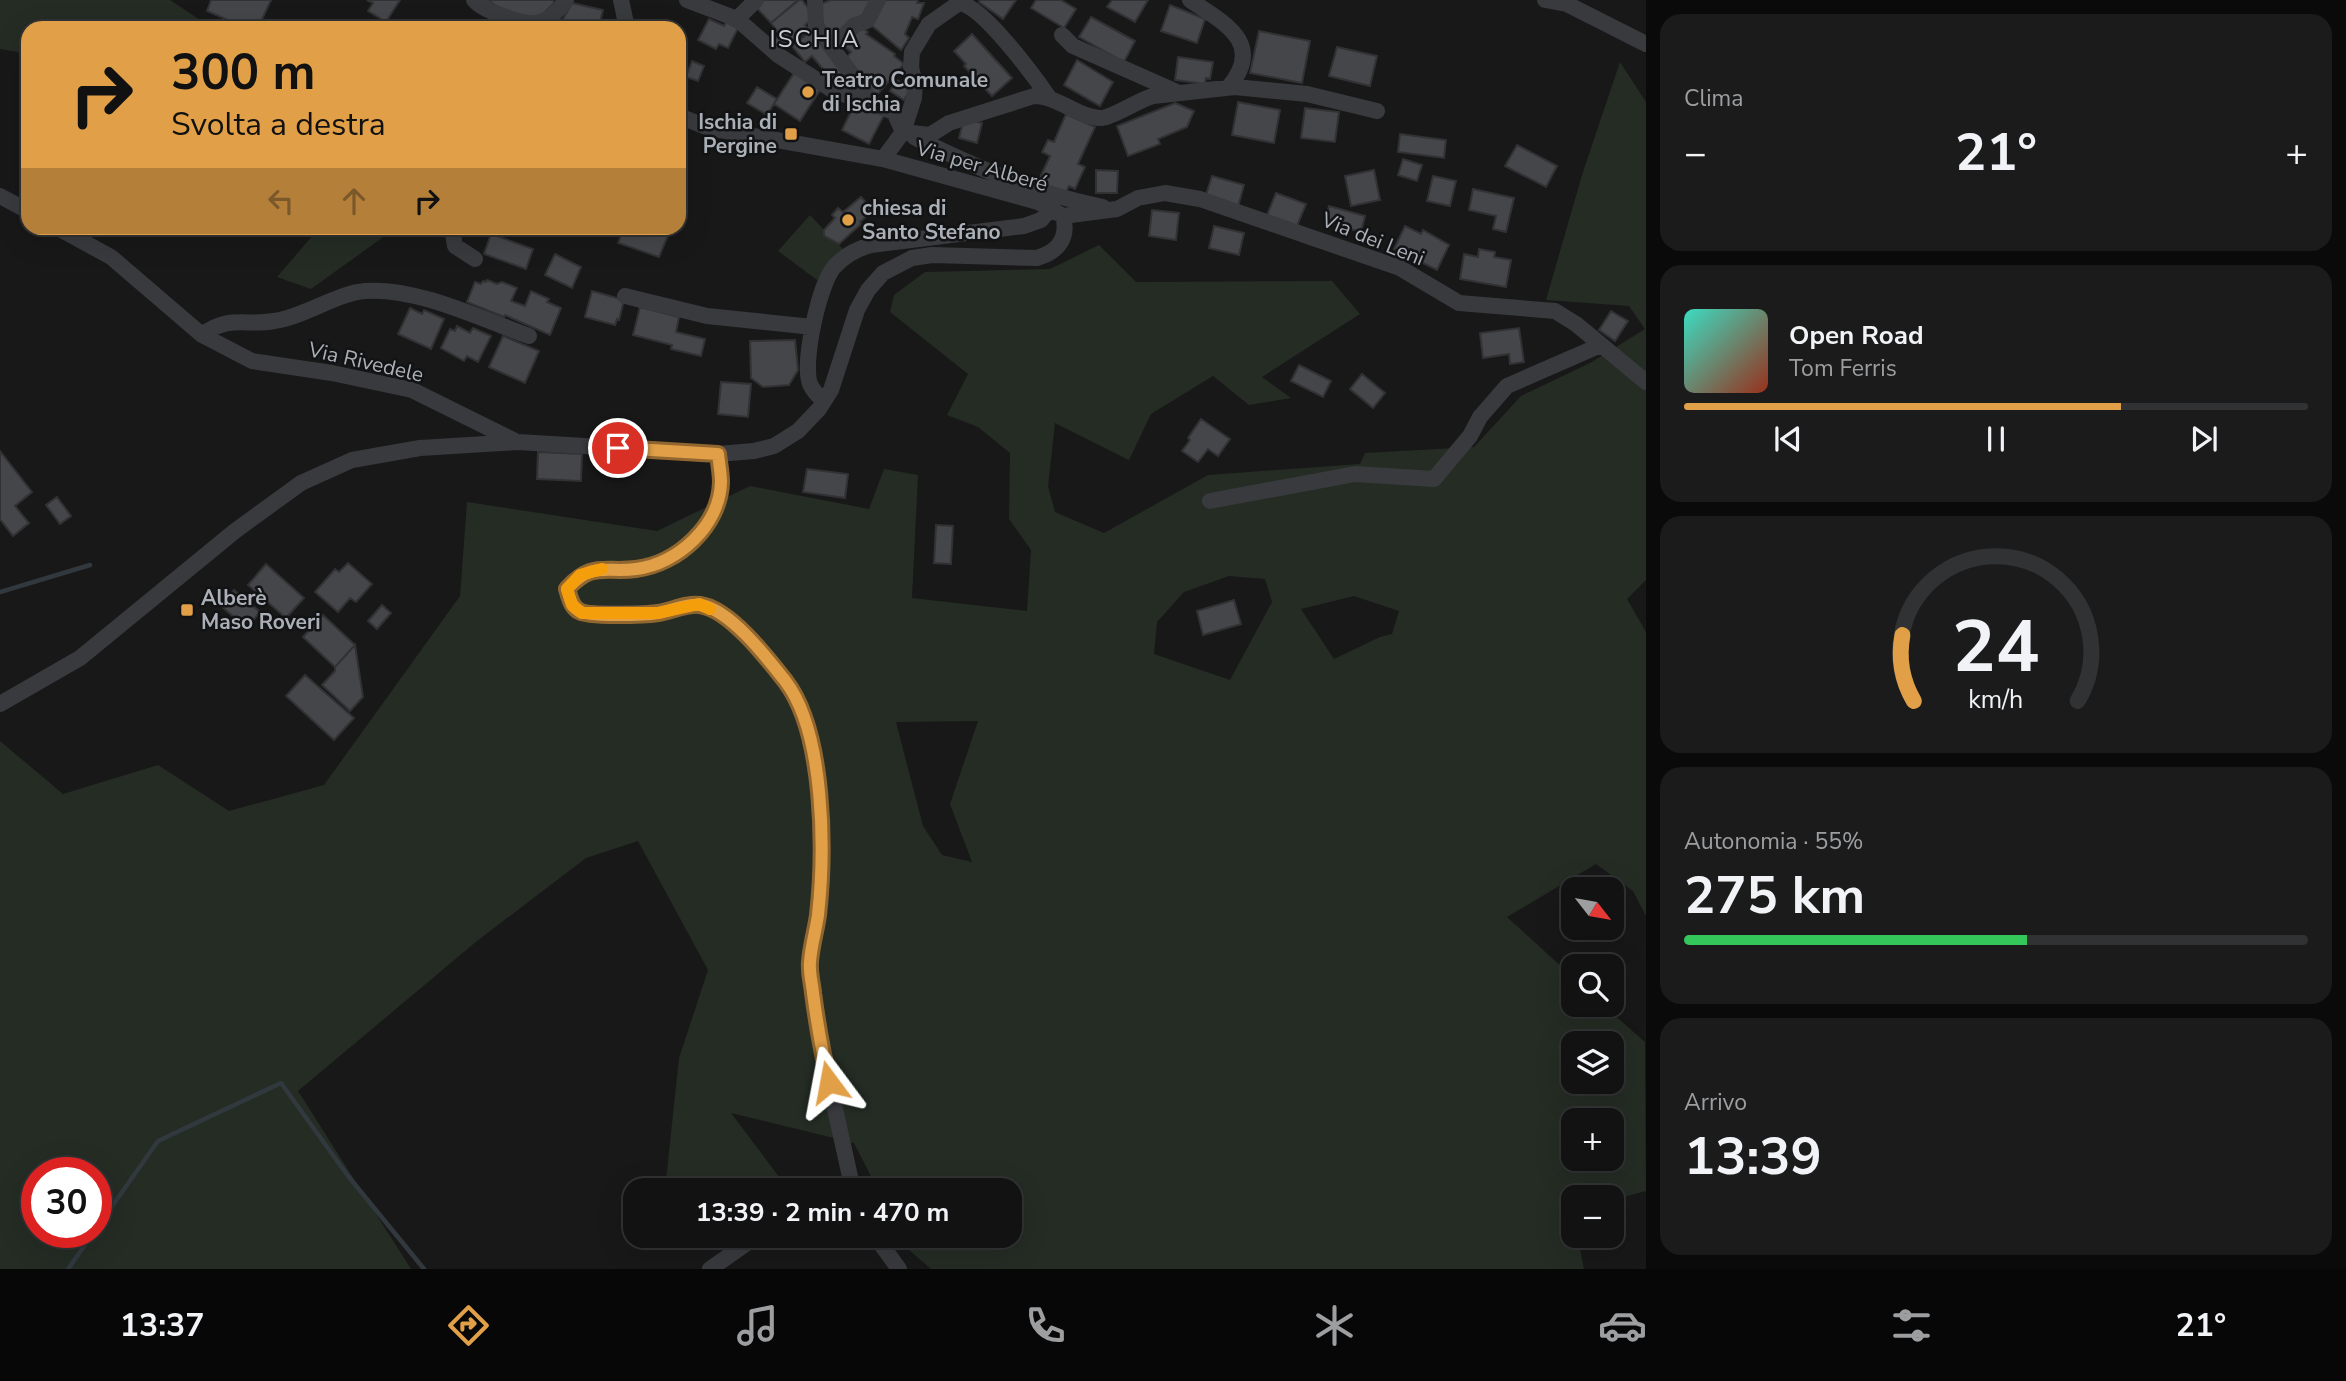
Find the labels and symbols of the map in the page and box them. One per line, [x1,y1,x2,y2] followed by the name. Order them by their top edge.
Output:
[770,23,860,55] district label: ISCHIA
[822,66,988,118] place label: Teatro Comunale di Ischia
[800,84,816,100] marker: Teatro Comunale di Ischia
[698,108,777,160] place label: Ischia di Pergine
[783,126,799,142] marker: Ischia di Pergine
[912,134,1051,198] street label: Via per Alberé
[862,194,1001,246] place label: chiesa di Santo Stefano
[1316,205,1429,272] street label: Via dei Leni
[840,212,856,228] marker: chiesa di Santo Stefano
[305,335,426,389] street label: Via Rivedele
[588,418,648,478] pin
[201,584,321,636] place label: Alberè Maso Roveri
[179,602,195,618] marker: Alberè Maso Roveri
[1561,877,1624,940] north arrow
[792,1045,866,1119] position arrow
[21,1157,112,1248] speed limit sign: 30

